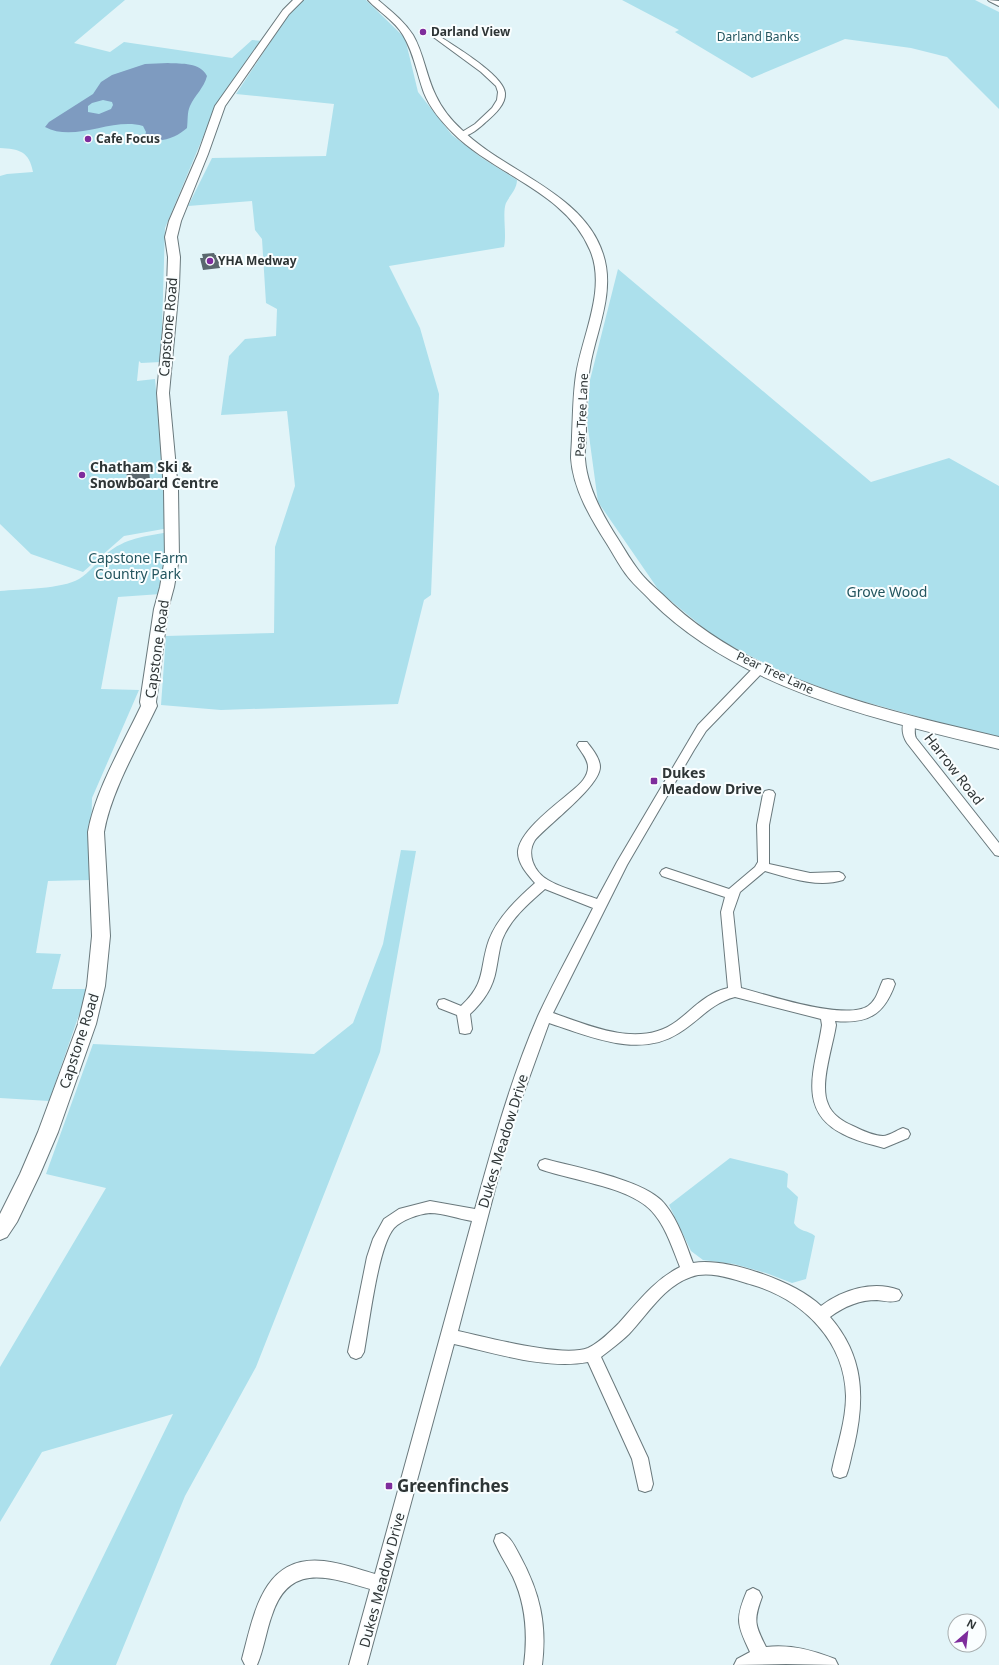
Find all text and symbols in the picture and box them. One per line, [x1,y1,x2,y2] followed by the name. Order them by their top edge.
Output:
[431,23,511,40] place label: Darland View
[418,27,428,37] marker: Darland View
[717,28,799,45] park label: Darland Banks
[96,130,160,147] place label: Cafe Focus
[83,134,93,144] marker: Cafe Focus
[218,252,297,269] place label: YHA Medway
[205,256,215,266] marker: YHA Medway
[154,277,181,377] street label: Capstone Road
[571,373,592,457] street label: Pear Tree Lane
[90,457,219,492] place label: Chatham Ski & Snowboard Centre
[77,470,87,480] marker: Chatham Ski & Snowboard Centre
[88,548,188,583] park label: Capstone Farm Country Park
[847,582,927,601] park label: Grove Wood
[140,598,173,699] street label: Capstone Road
[734,647,817,698] street label: Pear Tree Lane
[920,729,988,808] street label: Harrow Road
[662,763,762,798] place label: Dukes Meadow Drive
[649,776,659,786] marker: Dukes Meadow Drive
[54,991,103,1091] street label: Capstone Road
[473,1071,532,1210] street label: Dukes Meadow Drive
[397,1474,509,1497] place label: Greenfinches
[384,1481,394,1491] marker: Greenfinches
[354,1510,409,1650] street label: Dukes Meadow Drive
[947,1613,987,1653] north arrow
[964,1615,979,1632] text: N

